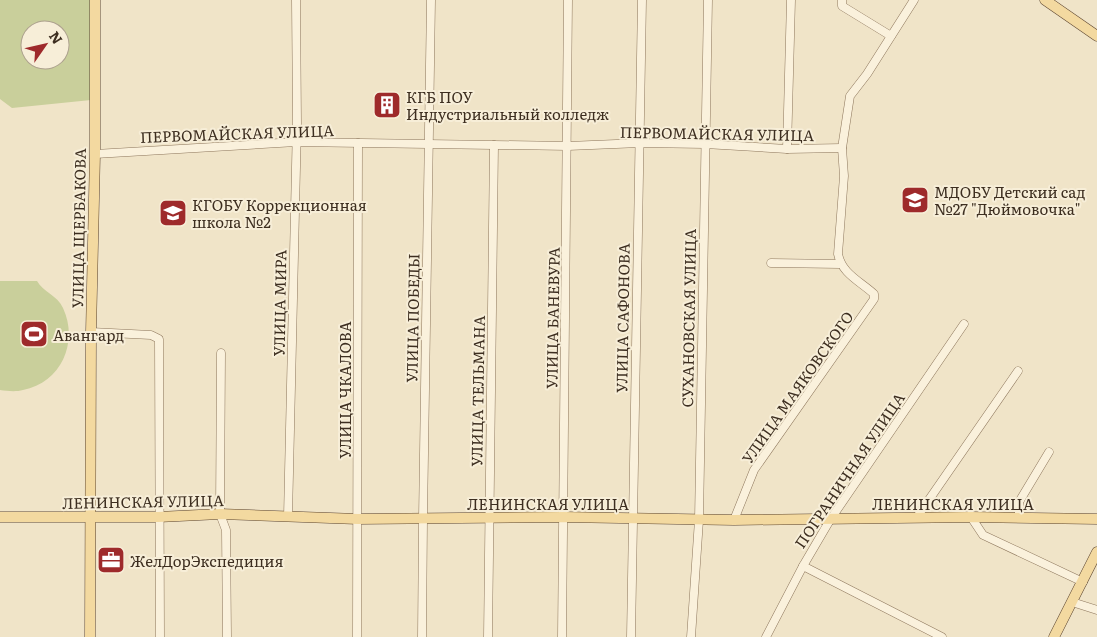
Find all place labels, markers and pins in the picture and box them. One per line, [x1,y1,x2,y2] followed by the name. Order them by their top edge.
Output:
[406,85,609,125] place label: КГБ ПОУ Индустриальный колледж
[372,90,402,120] building icon: КГБ ПОУ Индустриальный колледж
[934,180,1086,220] place label: МДОБУ Детский сад №27 "Дюймовочка"
[900,185,930,215] school or university icon: МДОБУ Детский сад №27 "Дюймовочка"
[192,193,367,233] place label: КГОБУ Коррекционная школа №2
[158,198,188,228] school or university icon: КГОБУ Коррекционная школа №2
[19,319,49,349] sports icon: Авангард
[53,323,124,346] place label: Авангард
[96,545,126,575] office icon: ЖелДорЭкспедиция
[130,549,283,572] place label: ЖелДорЭкспедиция

